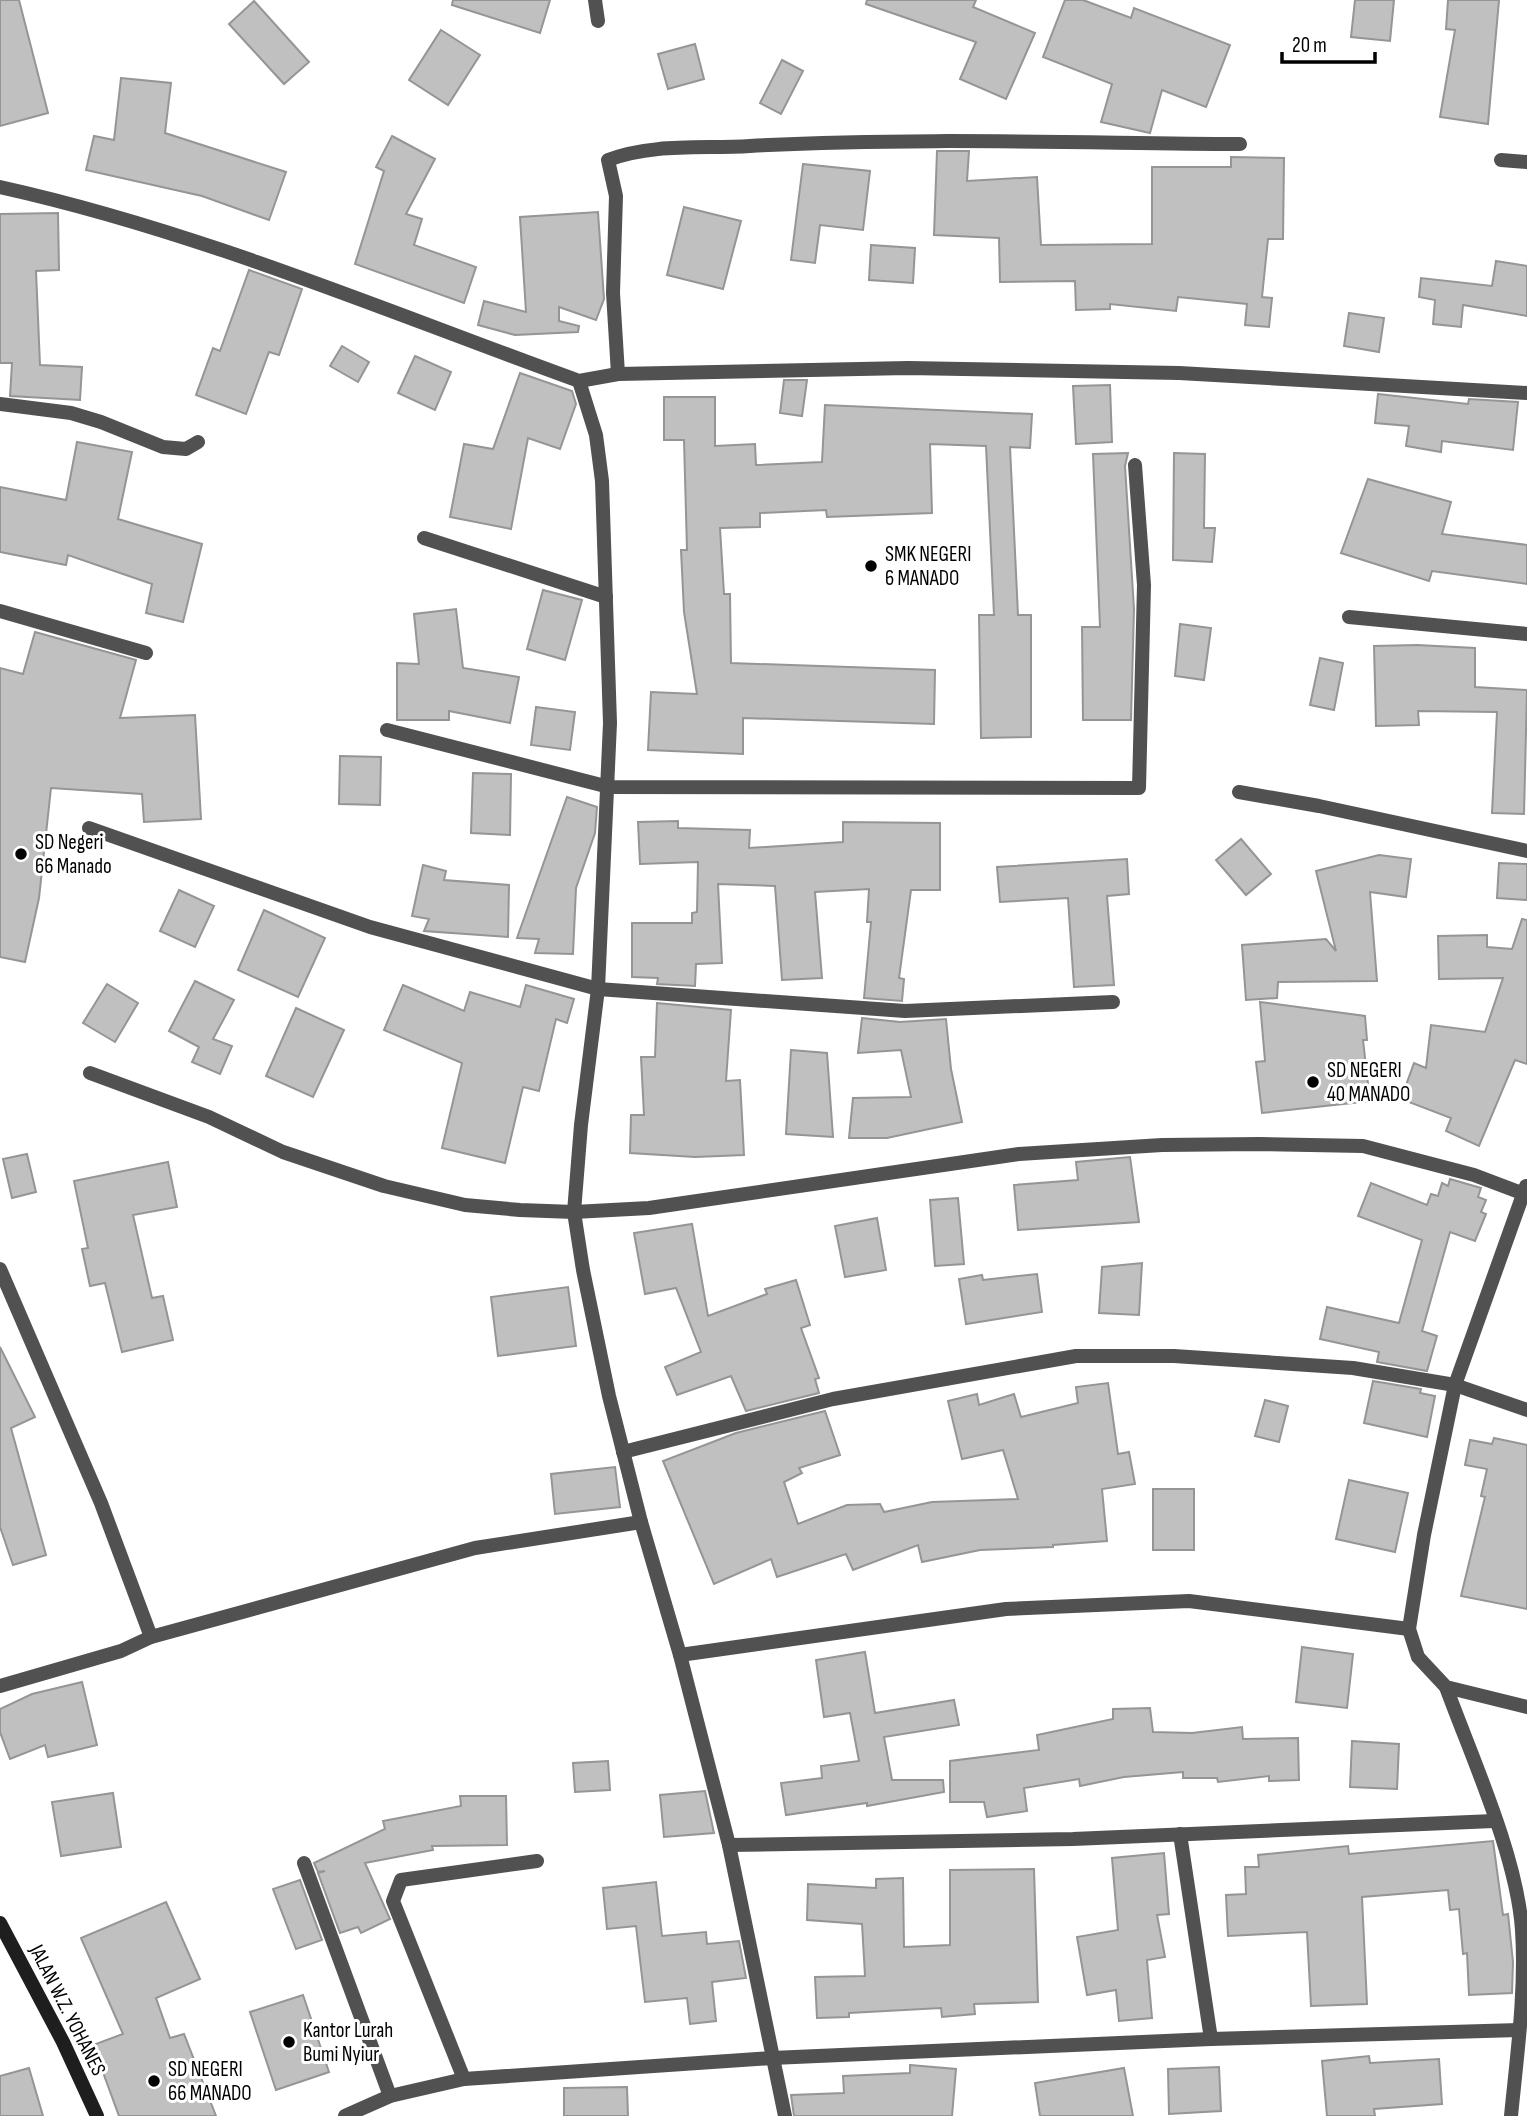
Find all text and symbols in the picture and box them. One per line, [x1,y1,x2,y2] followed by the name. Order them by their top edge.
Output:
[1282,21,1375,65] scale bar
[1292,33,1327,58] text: 20 m
[885,542,972,591] place label: SMK NEGERI 6 MANADO
[863,558,879,574] marker: SMK NEGERI 6 MANADO
[35,830,112,879] place label: SD Negeri 66 Manado
[13,846,29,862] marker: SD Negeri 66 Manado
[1327,1058,1410,1107] place label: SD NEGERI 40 MANADO
[1305,1074,1321,1090] marker: SD NEGERI 40 MANADO
[23,1940,111,2080] street label: JALAN W.Z. YOHANES
[303,2018,393,2067] place label: Kantor Lurah Bumi Nyiur
[281,2034,297,2050] marker: Kantor Lurah Bumi Nyiur
[168,2057,252,2106] place label: SD NEGERI 66 MANADO
[146,2073,162,2089] marker: SD NEGERI 66 MANADO

